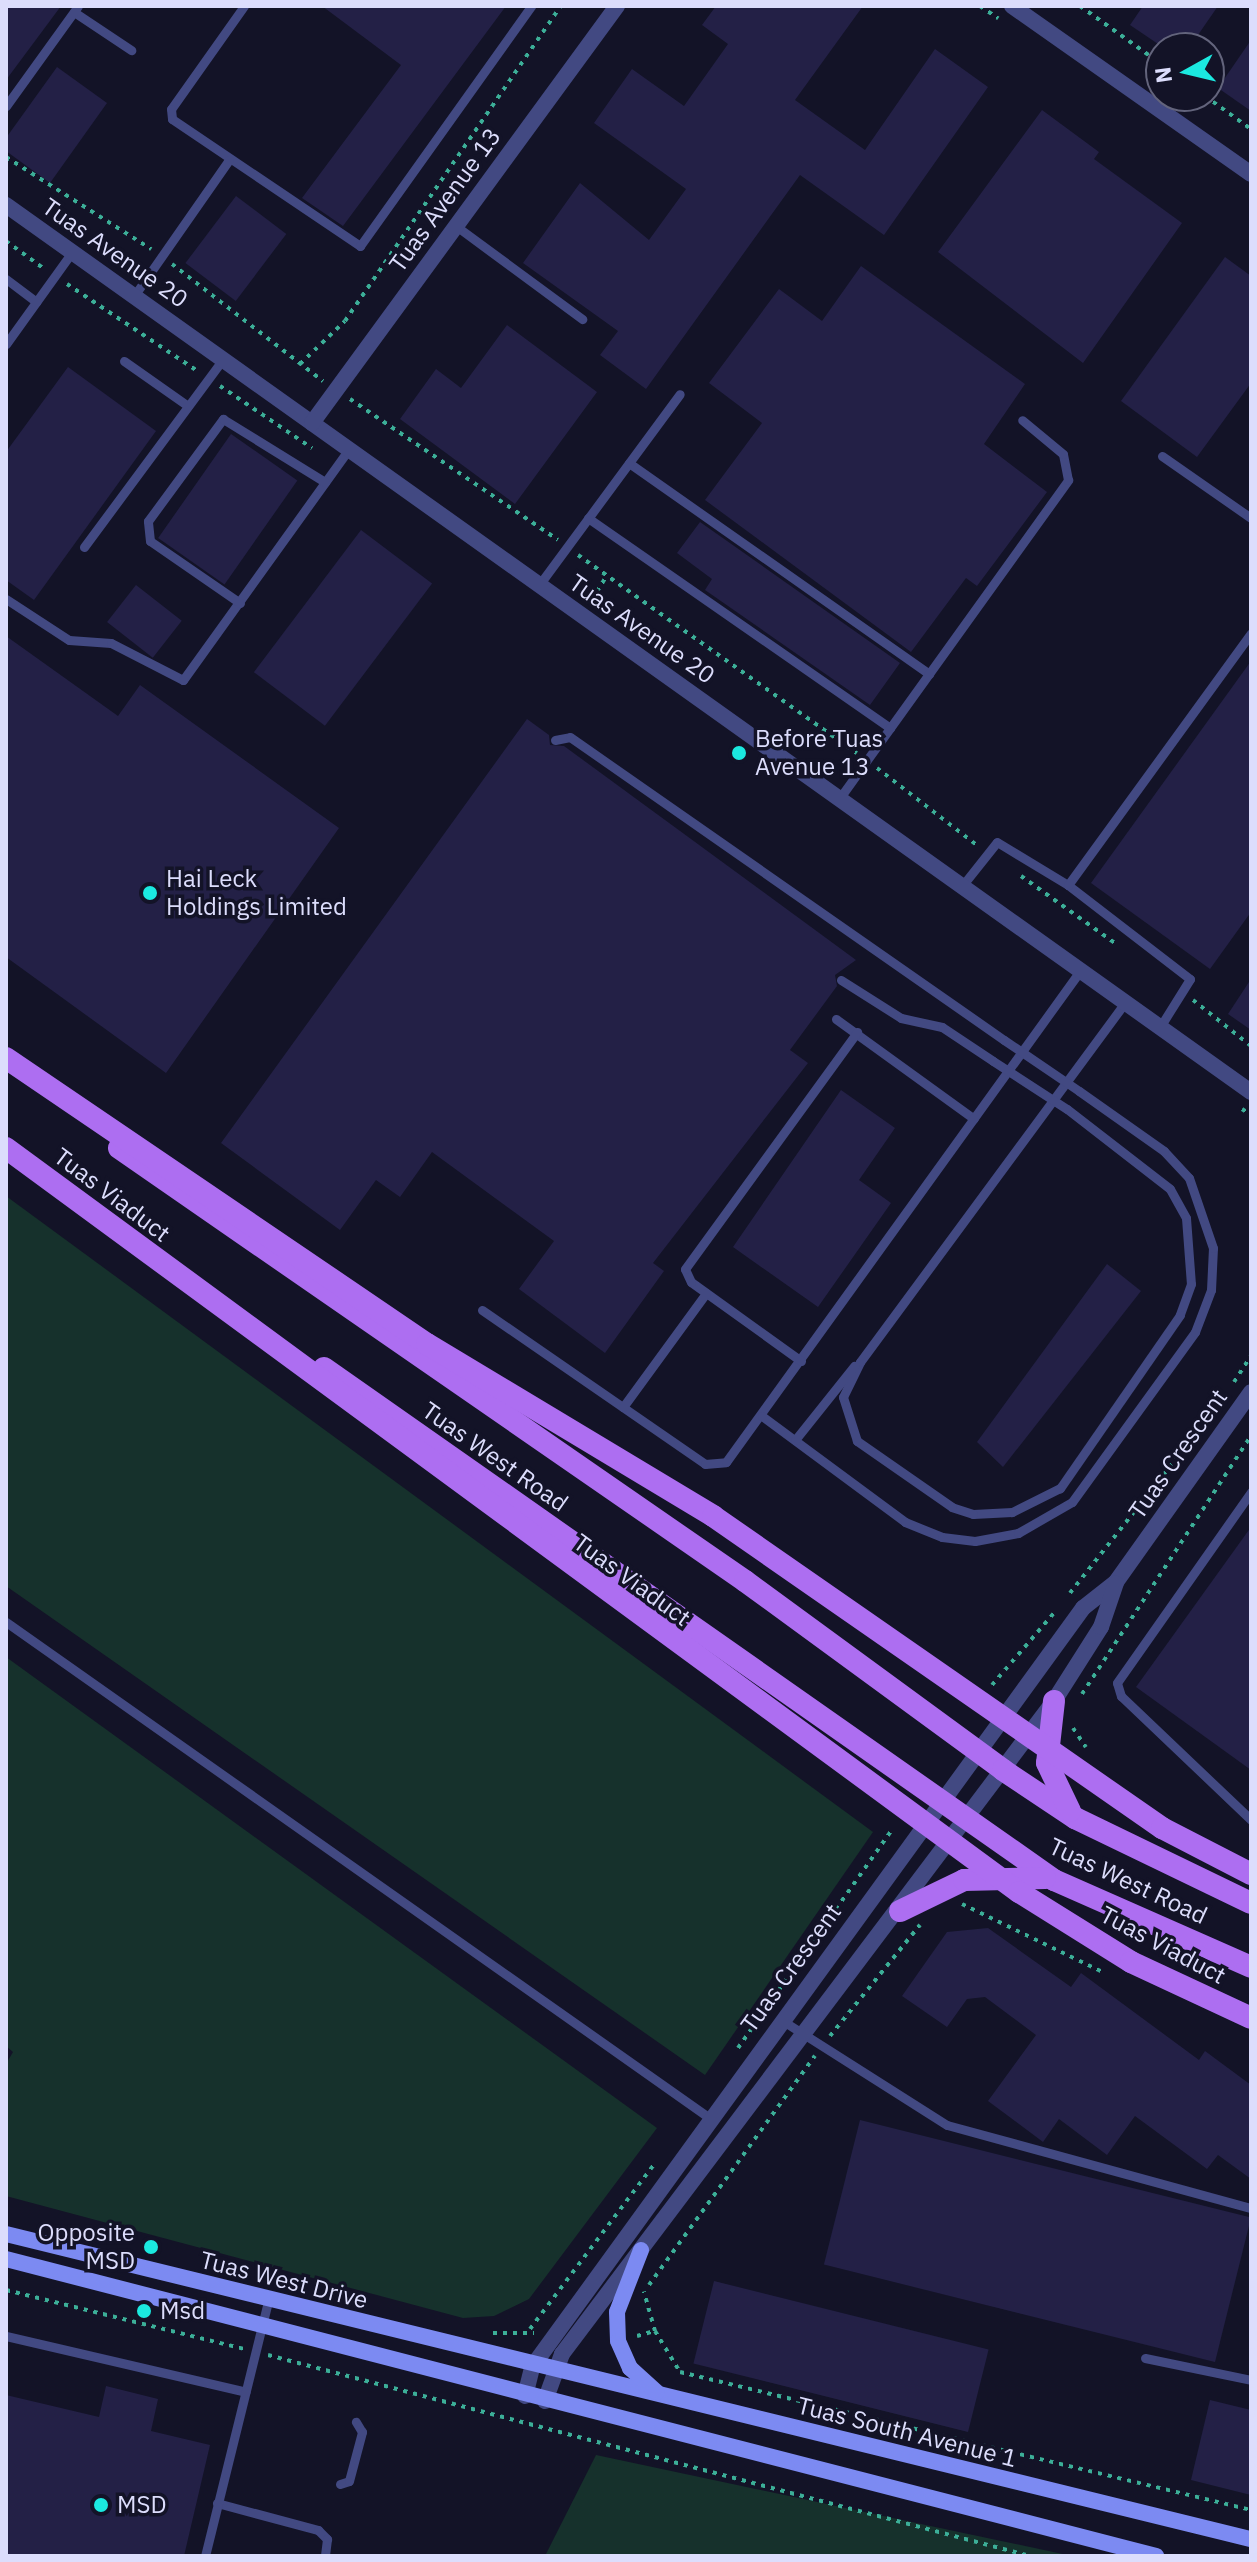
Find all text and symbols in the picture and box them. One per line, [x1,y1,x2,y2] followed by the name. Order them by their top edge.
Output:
[1145,32,1225,112] north arrow
[1147,65,1178,85] text: N
[383,122,507,278] street label: Tuas Avenue 13
[37,192,193,314] street label: Tuas Avenue 20
[564,568,720,690] street label: Tuas Avenue 20
[755,725,883,781] place label: Before Tuas Avenue 13
[730,744,748,762] marker: Before Tuas Avenue 13
[166,865,347,921] place label: Hai Leck Holdings Limited
[141,884,159,902] marker: Hai Leck Holdings Limited
[48,1142,176,1248] street label: Tuas Viaduct
[1123,1384,1233,1524] street label: Tuas Crescent
[417,1396,573,1518] street label: Tuas West Road
[568,1528,696,1632] street label: Tuas Viaduct
[1044,1832,1212,1930] street label: Tuas West Road
[735,1898,847,2038] street label: Tuas Crescent
[1095,1900,1231,1990] street label: Tuas Viaduct
[38,2219,135,2275] place label: Opposite MSD
[142,2238,160,2256] marker: Opposite MSD
[197,2245,371,2315] street label: Tuas West Drive
[160,2297,205,2325] place label: Msd
[135,2302,153,2320] marker: Msd
[794,2391,1020,2473] street label: Tuas South Avenue 1
[117,2491,167,2519] place label: MSD
[92,2496,110,2514] marker: MSD

